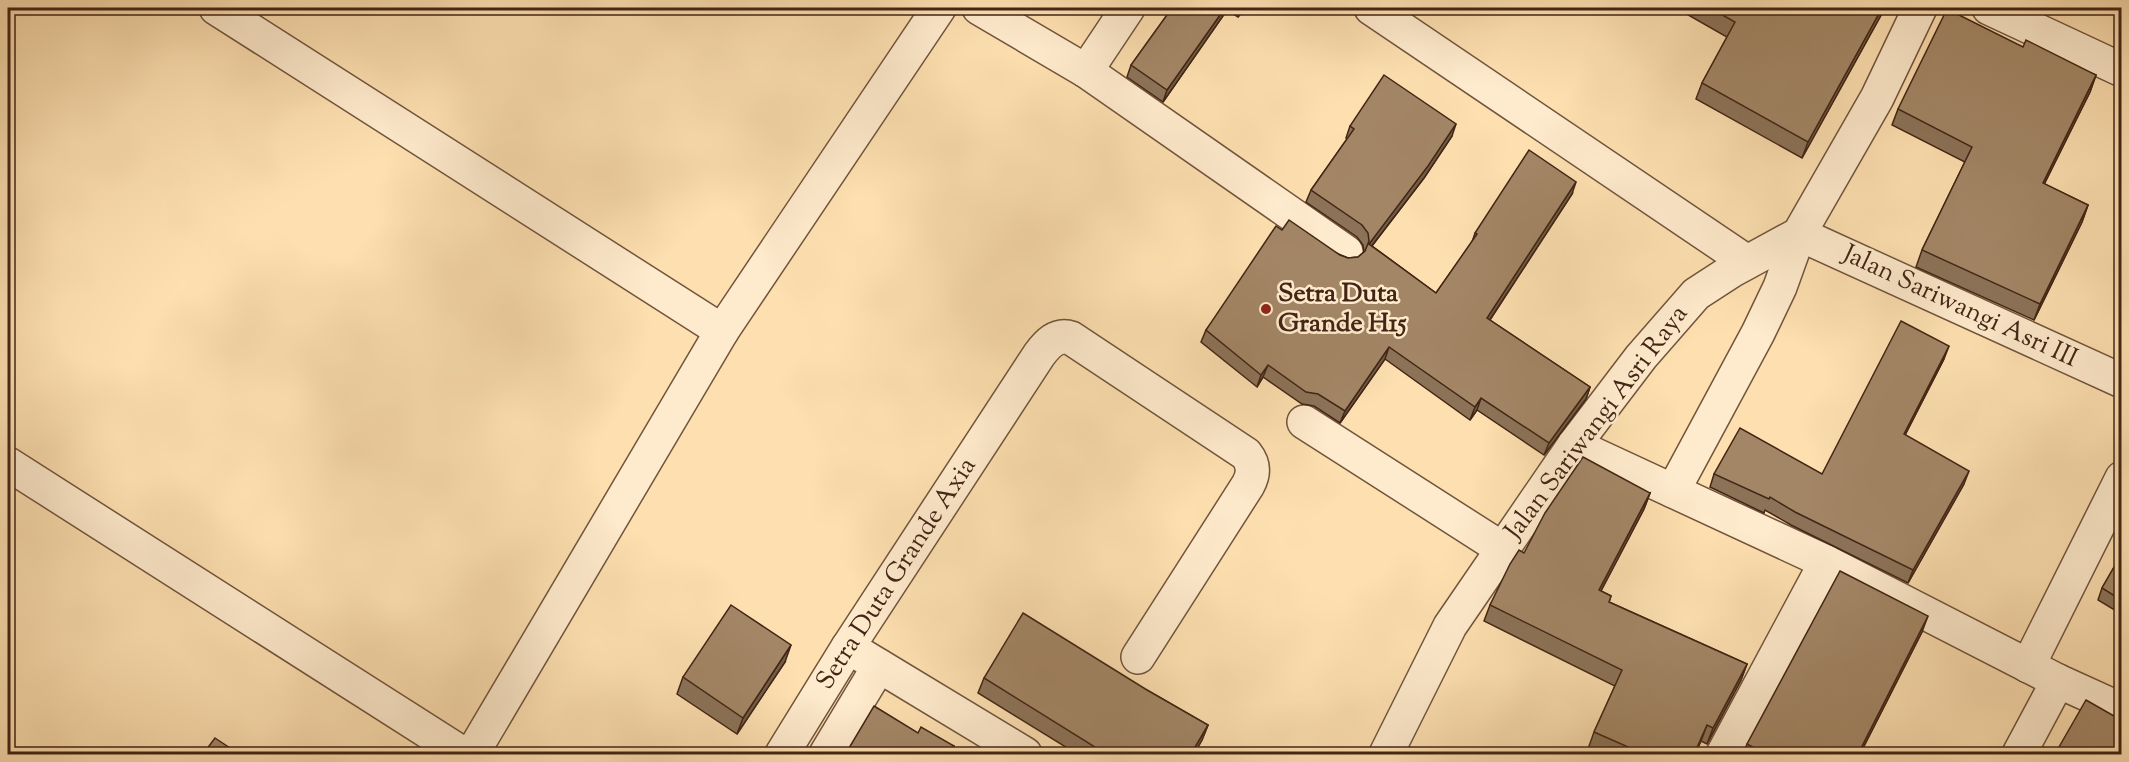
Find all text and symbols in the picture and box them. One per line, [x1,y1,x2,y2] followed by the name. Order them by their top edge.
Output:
[1835,235,2084,378] street label: Jalan Sariwangi Asri III
[1278,276,1407,343] place label: Setra Duta Grande H15
[1495,298,1698,550] street label: Jalan Sariwangi Asri Raya
[1259,302,1273,316] marker: Setra Duta Grande H15
[808,450,986,698] street label: Setra Duta Grande Axia

